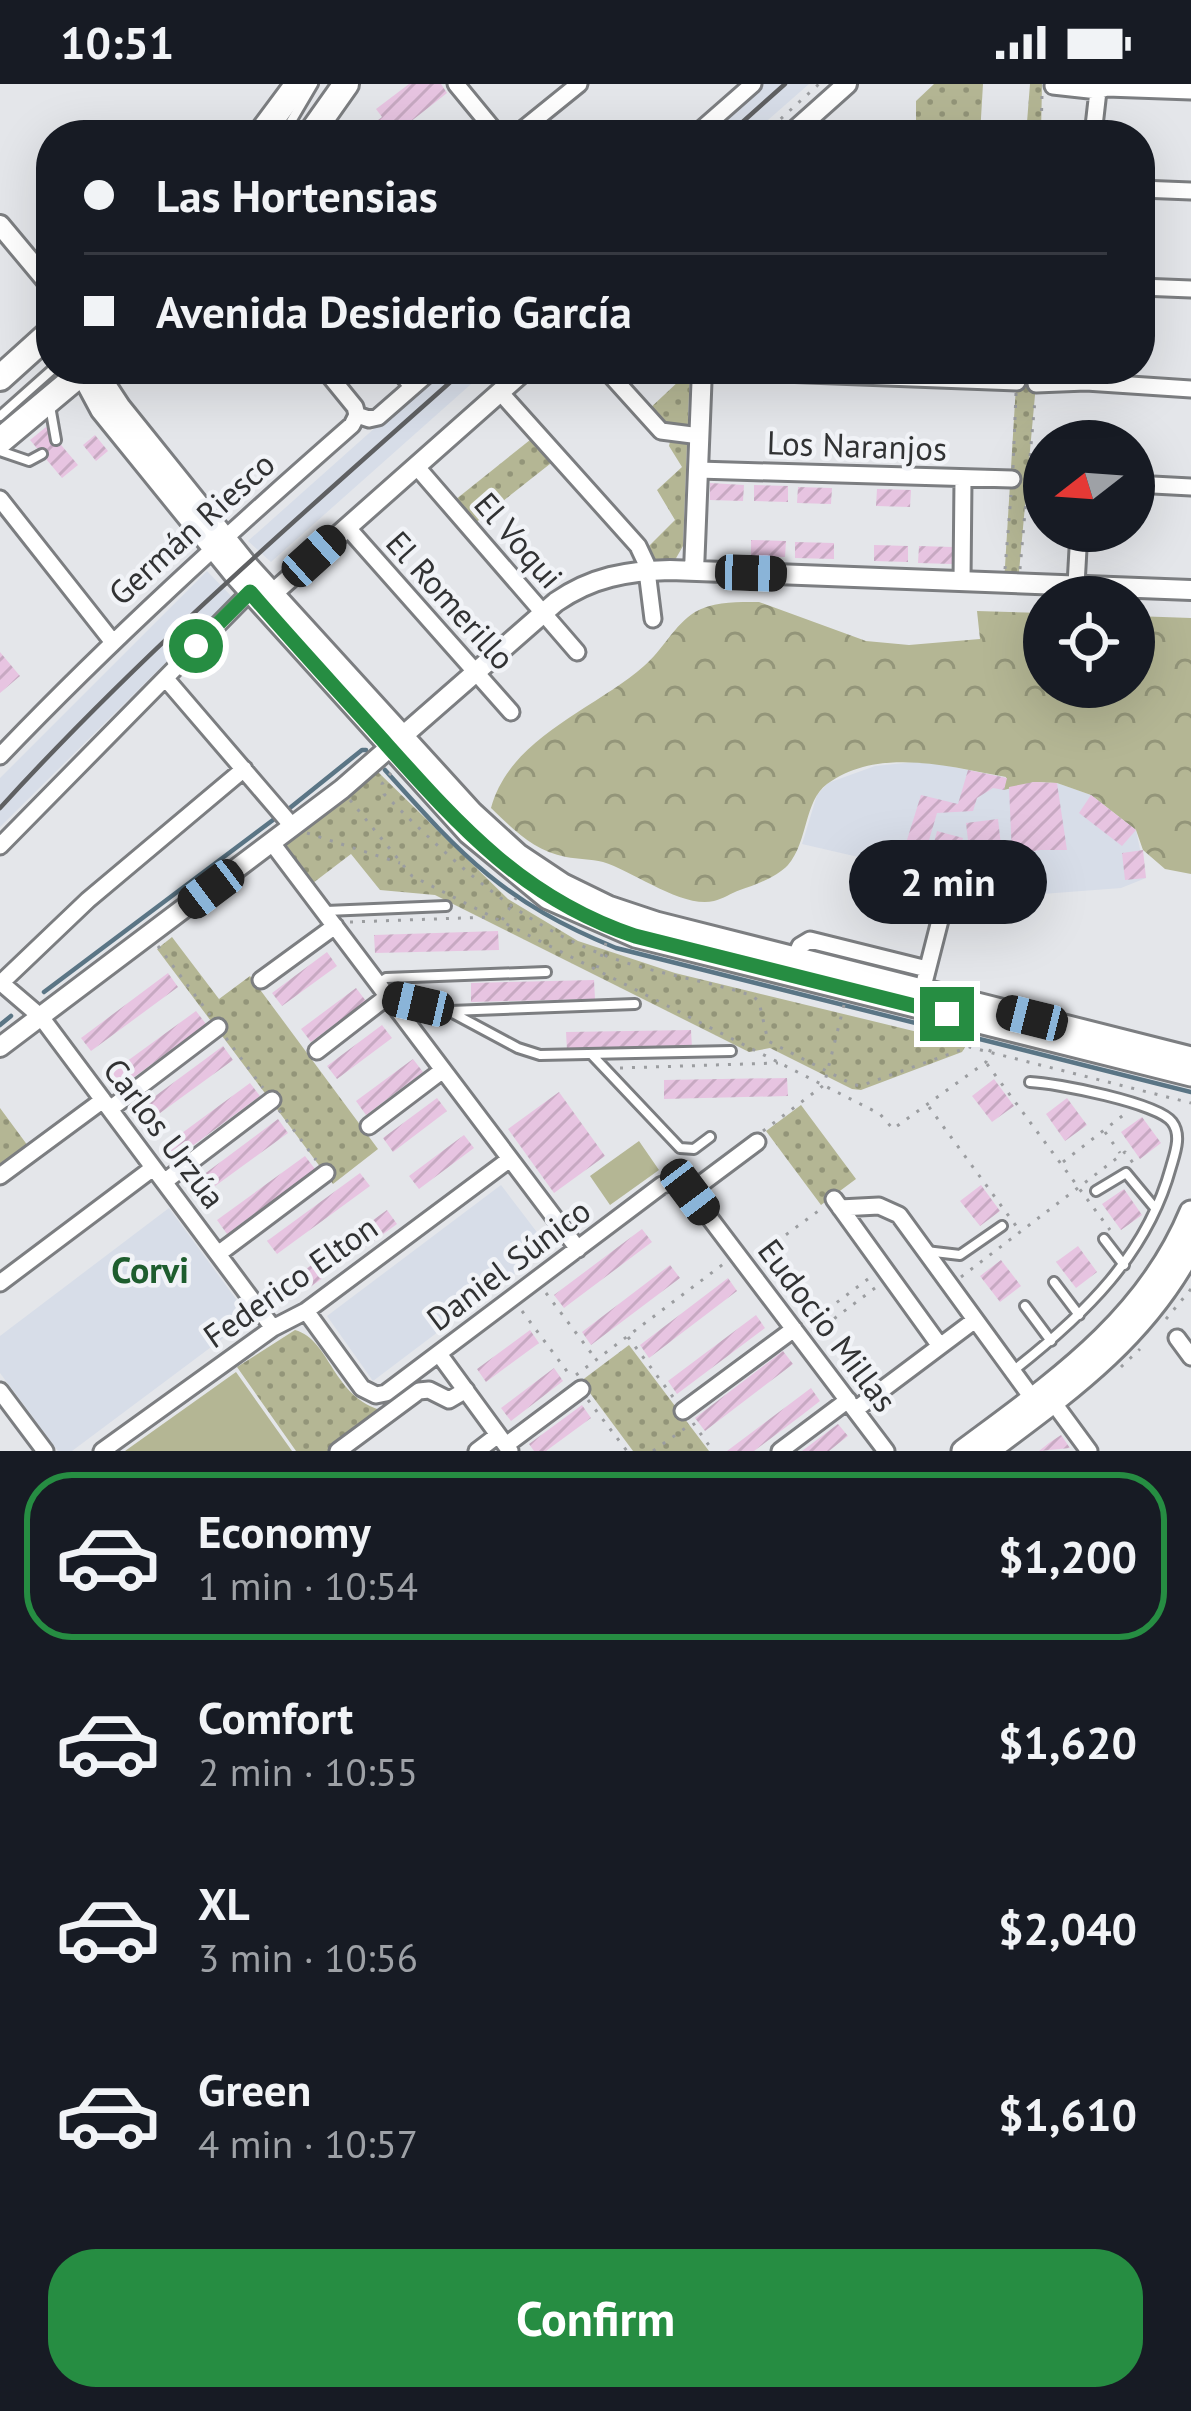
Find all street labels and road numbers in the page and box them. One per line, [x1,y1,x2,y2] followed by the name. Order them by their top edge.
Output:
[766,420,948,470] street label: Los Naranjos
[99,442,283,614] street label: Germán Riesco
[465,483,573,597] street label: El Voqui
[377,522,525,678] street label: El Romerillo
[94,1049,236,1217] street label: Carlos Urzúa
[418,1188,598,1340] street label: Daniel Súnico
[195,1205,385,1357] street label: Federico Elton
[749,1230,907,1420] street label: Eudocio Millas

